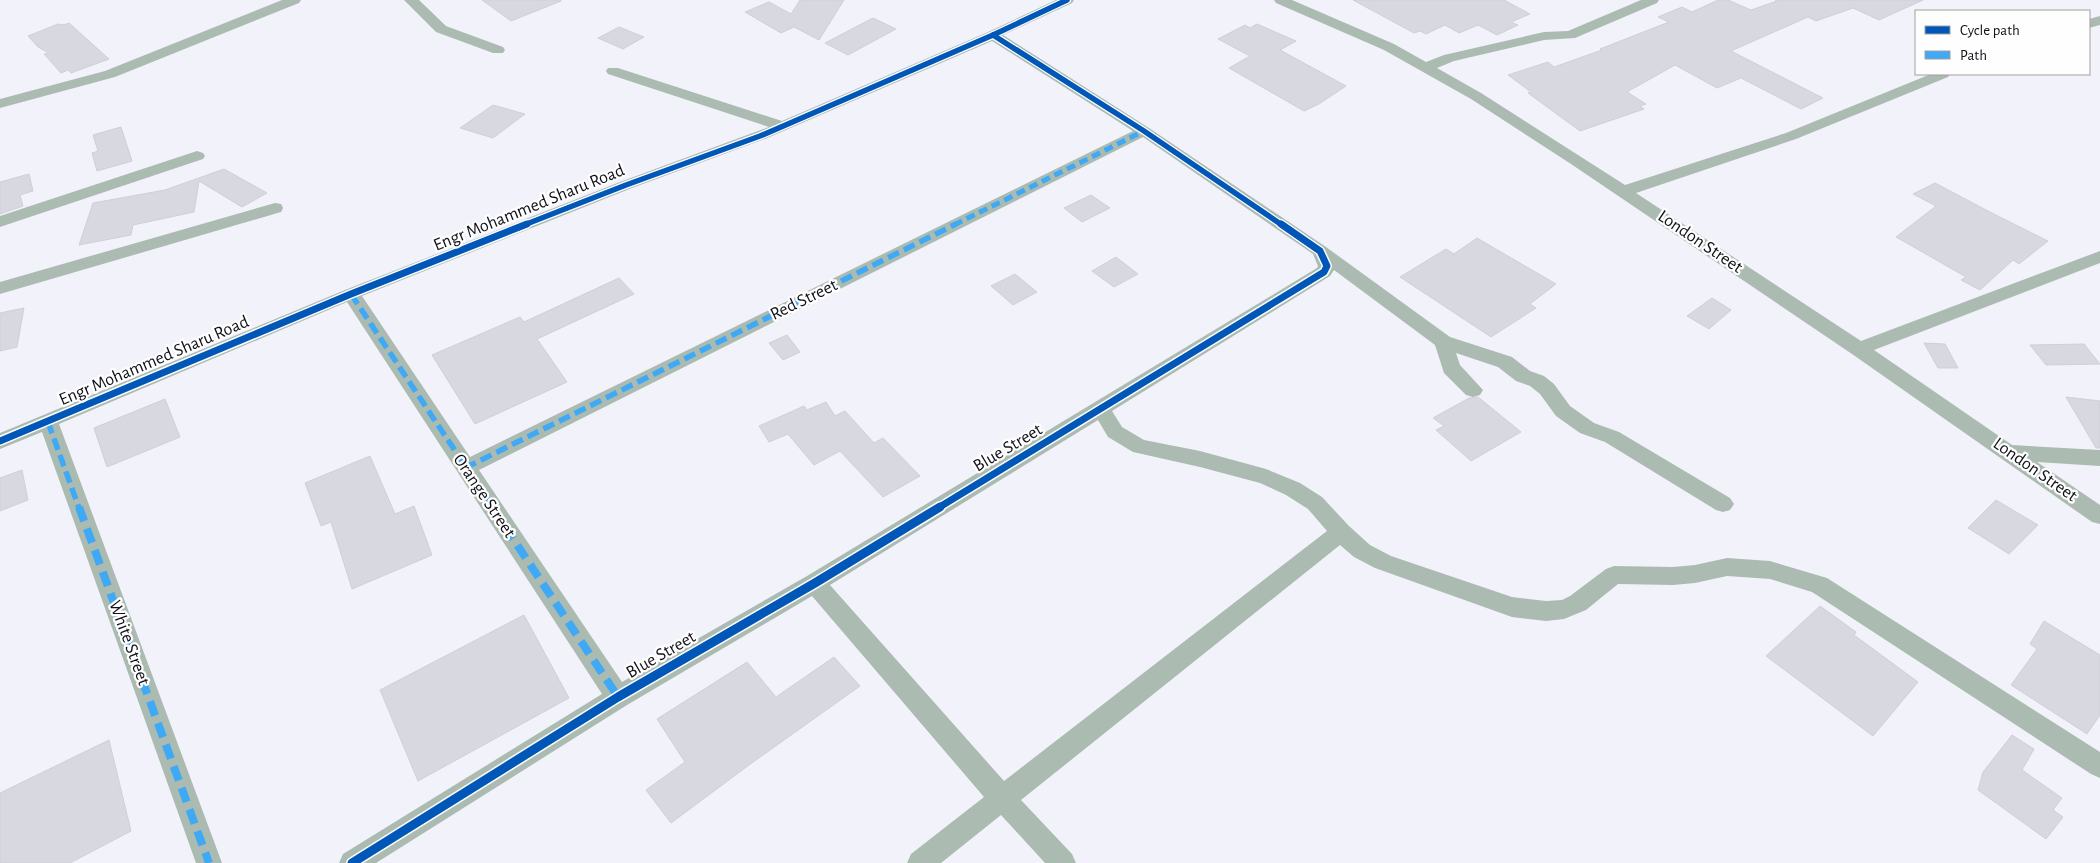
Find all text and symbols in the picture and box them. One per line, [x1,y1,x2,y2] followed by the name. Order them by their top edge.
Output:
[1915,10,2090,75] legend
[1960,23,2020,38] text: Cycle path
[1960,48,1987,63] text: Path
[431,161,627,255] street label: Engr Mohammed Sharu Road
[1654,207,1746,277] street label: London Street
[768,276,841,324] street label: Red Street
[56,313,252,409] street label: Engr Mohammed Sharu Road
[970,420,1046,476] street label: Blue Street
[1990,435,2080,506] street label: London Street
[449,451,519,541] street label: Orange Street
[105,598,153,688] street label: White Street
[623,628,699,682] street label: Blue Street

